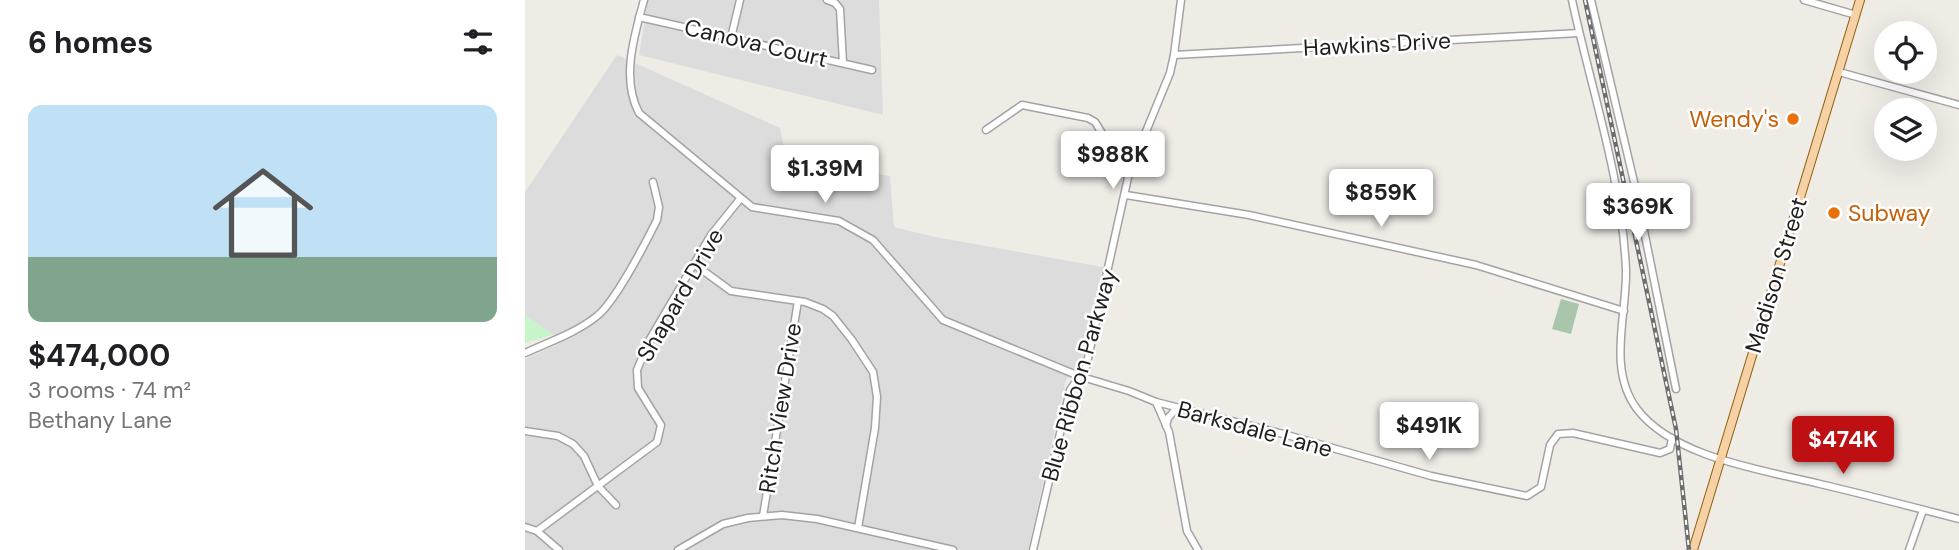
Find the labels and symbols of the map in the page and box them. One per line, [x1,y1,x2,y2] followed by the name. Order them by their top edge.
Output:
[681,12,831,74] street label: Canova Court
[1302,25,1452,63] street label: Hawkins Drive
[1689,104,1779,134] place label: Wendy's
[1785,111,1801,127] marker: Wendy's
[1064,132,1162,191] pin: $988K
[768,146,882,205] pin: $1.39M
[1332,170,1430,229] pin: $859K
[1589,184,1687,243] pin: $369K
[1738,193,1814,357] street label: Madison Street
[1848,198,1931,228] place label: Subway
[1826,205,1842,221] marker: Subway
[630,223,730,367] street label: Shapard Drive
[1034,265,1124,485] street label: Blue Ribbon Parkway
[752,321,808,495] street label: Ritch View Drive
[1174,394,1336,464] street label: Barksdale Lane
[1380,402,1478,462] pin: $491K
[1794,416,1892,476] pin: $474K

